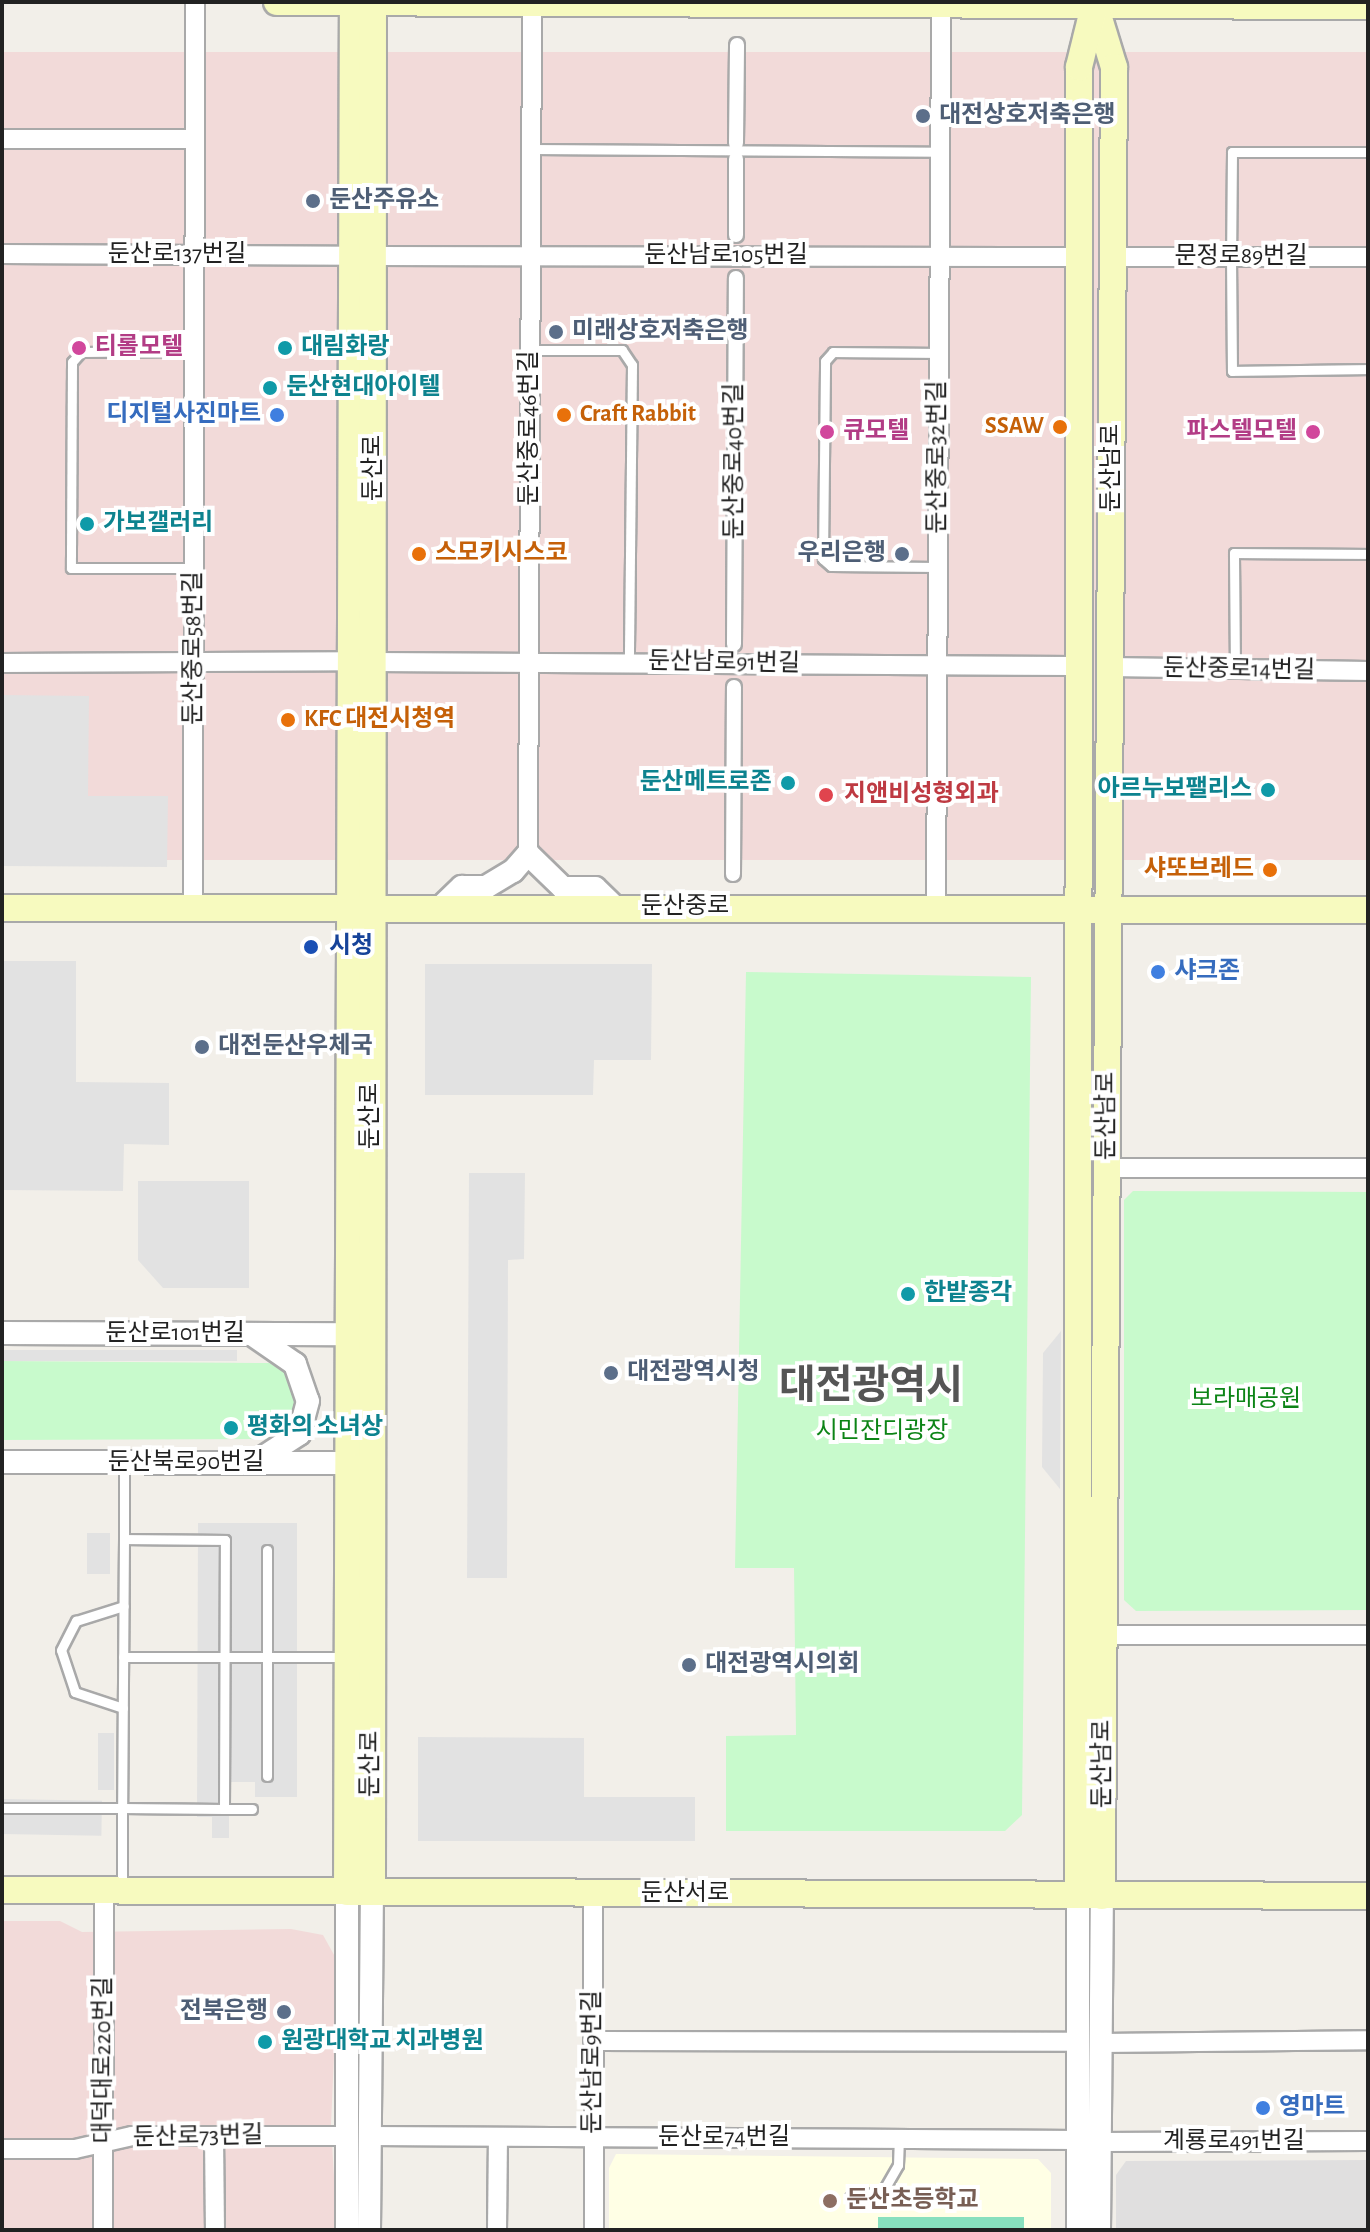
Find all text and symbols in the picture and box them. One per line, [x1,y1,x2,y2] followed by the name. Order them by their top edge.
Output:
[939,102,1116,130] place label: 대전상호저축은행
[914,107,932,125] marker: 대전상호저축은행
[329,187,439,215] place label: 둔산주유소
[304,192,322,210] marker: 둔산주유소
[108,241,246,269] street label: 둔산로137번길
[644,242,808,270] street label: 둔산남로105번길
[1174,243,1308,271] street label: 문정로89번길
[572,318,749,346] place label: 미래상호저축은행
[547,323,565,341] marker: 미래상호저축은행
[95,334,183,362] place label: 티롤모텔
[301,334,389,362] place label: 대림화랑
[70,339,88,357] marker: 티롤모텔
[276,339,294,357] marker: 대림화랑
[516,350,544,506] street label: 둔산중로46번길
[286,374,441,402] place label: 둔산현대아이텔
[261,379,279,397] marker: 둔산현대아이텔
[924,380,952,534] street label: 둔산중로32번길
[721,383,749,539] street label: 둔산중로40번길
[106,401,261,429] place label: 디지털사진마트
[580,401,696,429] place label: Craft Rabbit
[268,406,286,424] marker: 디지털사진마트
[555,406,573,424] marker: Craft Rabbit
[985,413,1044,441] place label: SSAW
[843,418,909,446] place label: 큐모텔
[1051,418,1069,436] marker: SSAW
[1187,418,1297,446] place label: 파스텔모텔
[818,423,836,441] marker: 큐모텔
[1304,423,1322,441] marker: 파스텔모텔
[1098,424,1126,512] street label: 둔산남로
[360,435,388,501] street label: 둔산로
[103,510,213,538] place label: 가보갤러리
[78,515,96,533] marker: 가보갤러리
[435,540,567,568] place label: 스모키시스코
[798,540,886,568] place label: 우리은행
[410,545,428,563] marker: 스모키시스코
[893,545,911,563] marker: 우리은행
[180,571,208,725] street label: 둔산중로58번길
[648,647,800,679] street label: 둔산남로91번길
[1163,654,1315,686] street label: 둔산중로14번길
[304,706,455,734] place label: KFC 대전시청역
[279,711,297,729] marker: KFC 대전시청역
[640,769,772,797] place label: 둔산메트로존
[779,774,797,792] marker: 둔산메트로존
[1097,776,1252,804] place label: 아르누보팰리스
[844,781,999,809] place label: 지앤비성형외과
[1259,781,1277,799] marker: 아르누보팰리스
[815,784,837,806] marker: 지앤비성형외과
[1144,856,1254,884] place label: 샤또브레드
[1261,861,1279,879] marker: 샤또브레드
[641,893,729,921] street label: 둔산중로
[329,933,373,961] place label: 시청
[300,936,322,958] marker: 시청
[1174,958,1240,986] place label: 샤크존
[1149,963,1167,981] marker: 샤크존
[218,1033,373,1061] place label: 대전둔산우체국
[193,1038,211,1056] marker: 대전둔산우체국
[1093,1072,1121,1160] street label: 둔산남로
[357,1083,385,1149] street label: 둔산로
[924,1280,1012,1308] place label: 한밭종각
[899,1285,917,1303] marker: 한밭종각
[105,1320,245,1348] street label: 둔산로101번길
[627,1359,759,1387] place label: 대전광역시청
[779,1362,963,1410] district label: 대전광역시
[602,1364,620,1382] marker: 대전광역시청
[1191,1386,1301,1414] park label: 보라매공원
[247,1414,383,1442] place label: 평화의 소녀상
[816,1418,948,1446] park label: 시민잔디광장
[222,1419,240,1437] marker: 평화의 소녀상
[108,1449,264,1477] street label: 둔산북로90번길
[705,1651,860,1679] place label: 대전광역시의회
[680,1656,698,1674] marker: 대전광역시의회
[1089,1720,1117,1808] street label: 둔산남로
[357,1731,385,1797] street label: 둔산로
[641,1880,729,1908] street label: 둔산서로
[90,1977,118,2143] street label: 대덕대로220번길
[579,1990,607,2134] street label: 둔산남로9번길
[180,1998,268,2026] place label: 전북은행
[275,2003,293,2021] marker: 전북은행
[281,2028,483,2056] place label: 원광대학교 치과병원
[256,2033,274,2051] marker: 원광대학교 치과병원
[1279,2094,1345,2122] place label: 영마트
[1254,2099,1272,2117] marker: 영마트
[133,2121,263,2153] street label: 둔산로73번길
[658,2124,790,2152] street label: 둔산로74번길
[1163,2128,1305,2156] street label: 계룡로491번길
[846,2187,978,2215] place label: 둔산초등학교
[821,2192,839,2210] marker: 둔산초등학교

